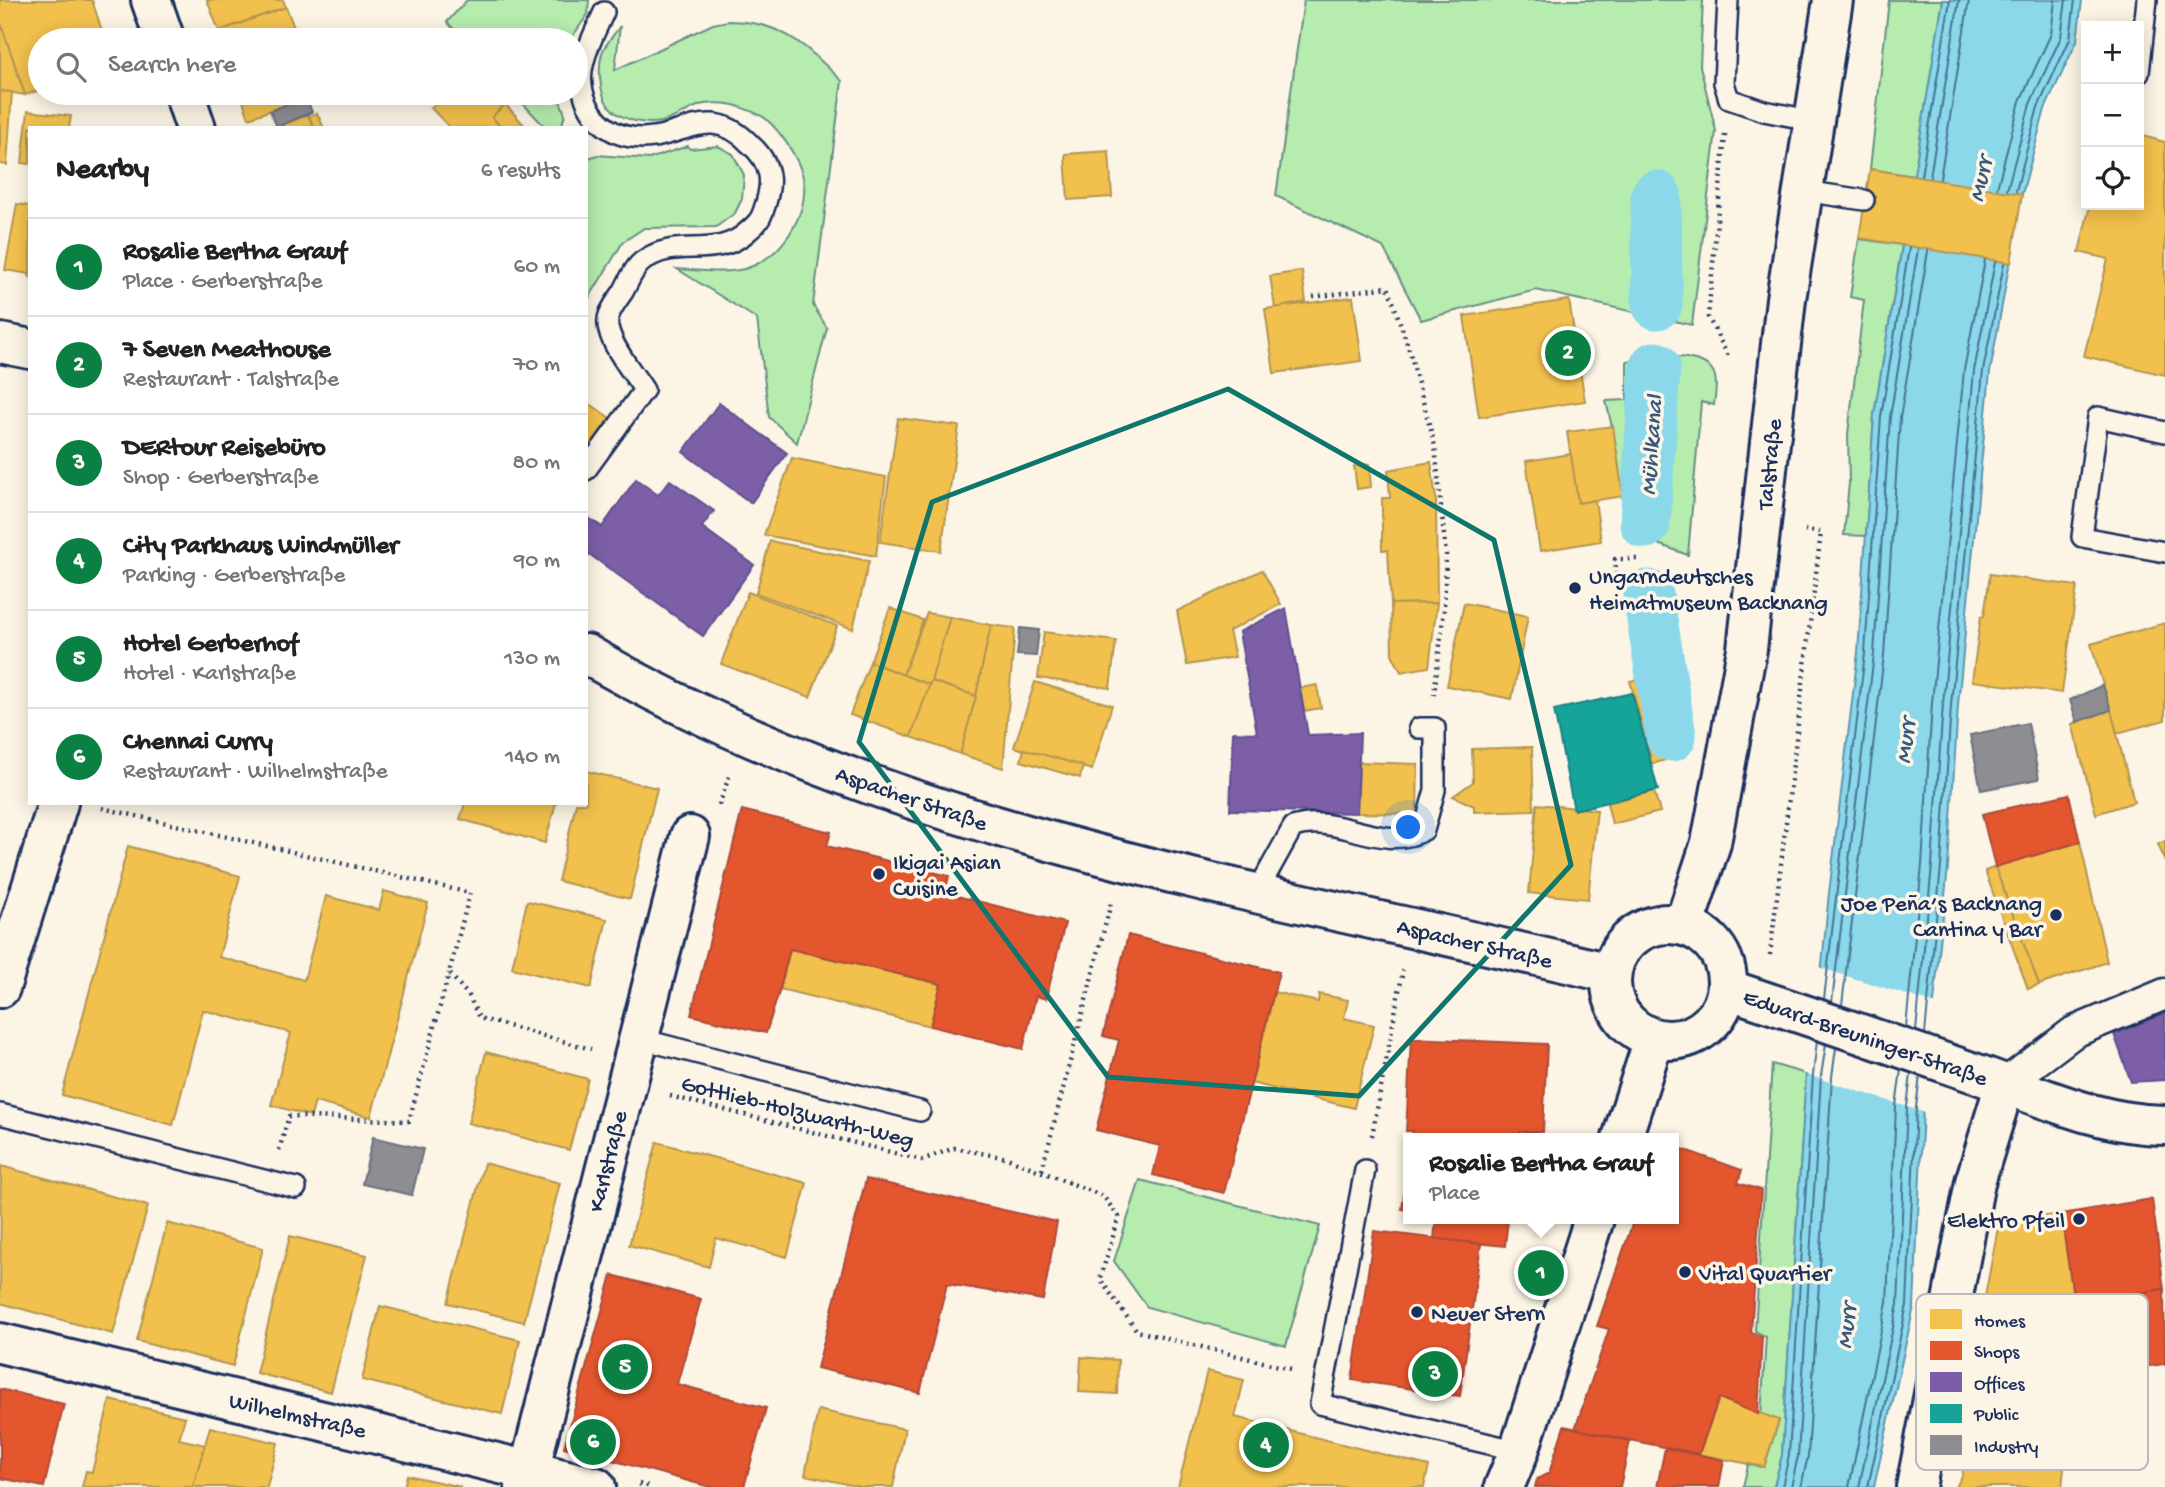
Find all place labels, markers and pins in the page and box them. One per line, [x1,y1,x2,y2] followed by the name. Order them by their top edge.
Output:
[1545,327,1591,379] pin: 2
[1589,565,1828,618] place label: Ungarndeutsches Heimatmuseum Backnang
[1567,580,1583,596] marker: Ungarndeutsches Heimatmuseum Backnang
[893,851,1001,904] place label: Ikigai Asian Cuisine
[871,866,887,882] marker: Ikigai Asian Cuisine
[1841,892,2044,945] place label: Joe Peña’s Backnang Cantina y Bar
[2048,907,2064,923] marker: Joe Peña’s Backnang Cantina y Bar
[1947,1209,2065,1236] place label: Elektro Pfeil
[2071,1211,2087,1227] marker: Elektro Pfeil
[1518,1247,1564,1299] pin: 1
[1698,1262,1833,1289] place label: Vital Quartier
[1677,1264,1693,1280] marker: Vital Quartier
[1431,1302,1545,1329] place label: Neuer Stern
[1409,1304,1425,1320] marker: Neuer Stern
[602,1341,648,1393] pin: 5
[1412,1348,1458,1400] pin: 3
[570,1416,616,1468] pin: 6
[1243,1419,1289,1471] pin: 4

